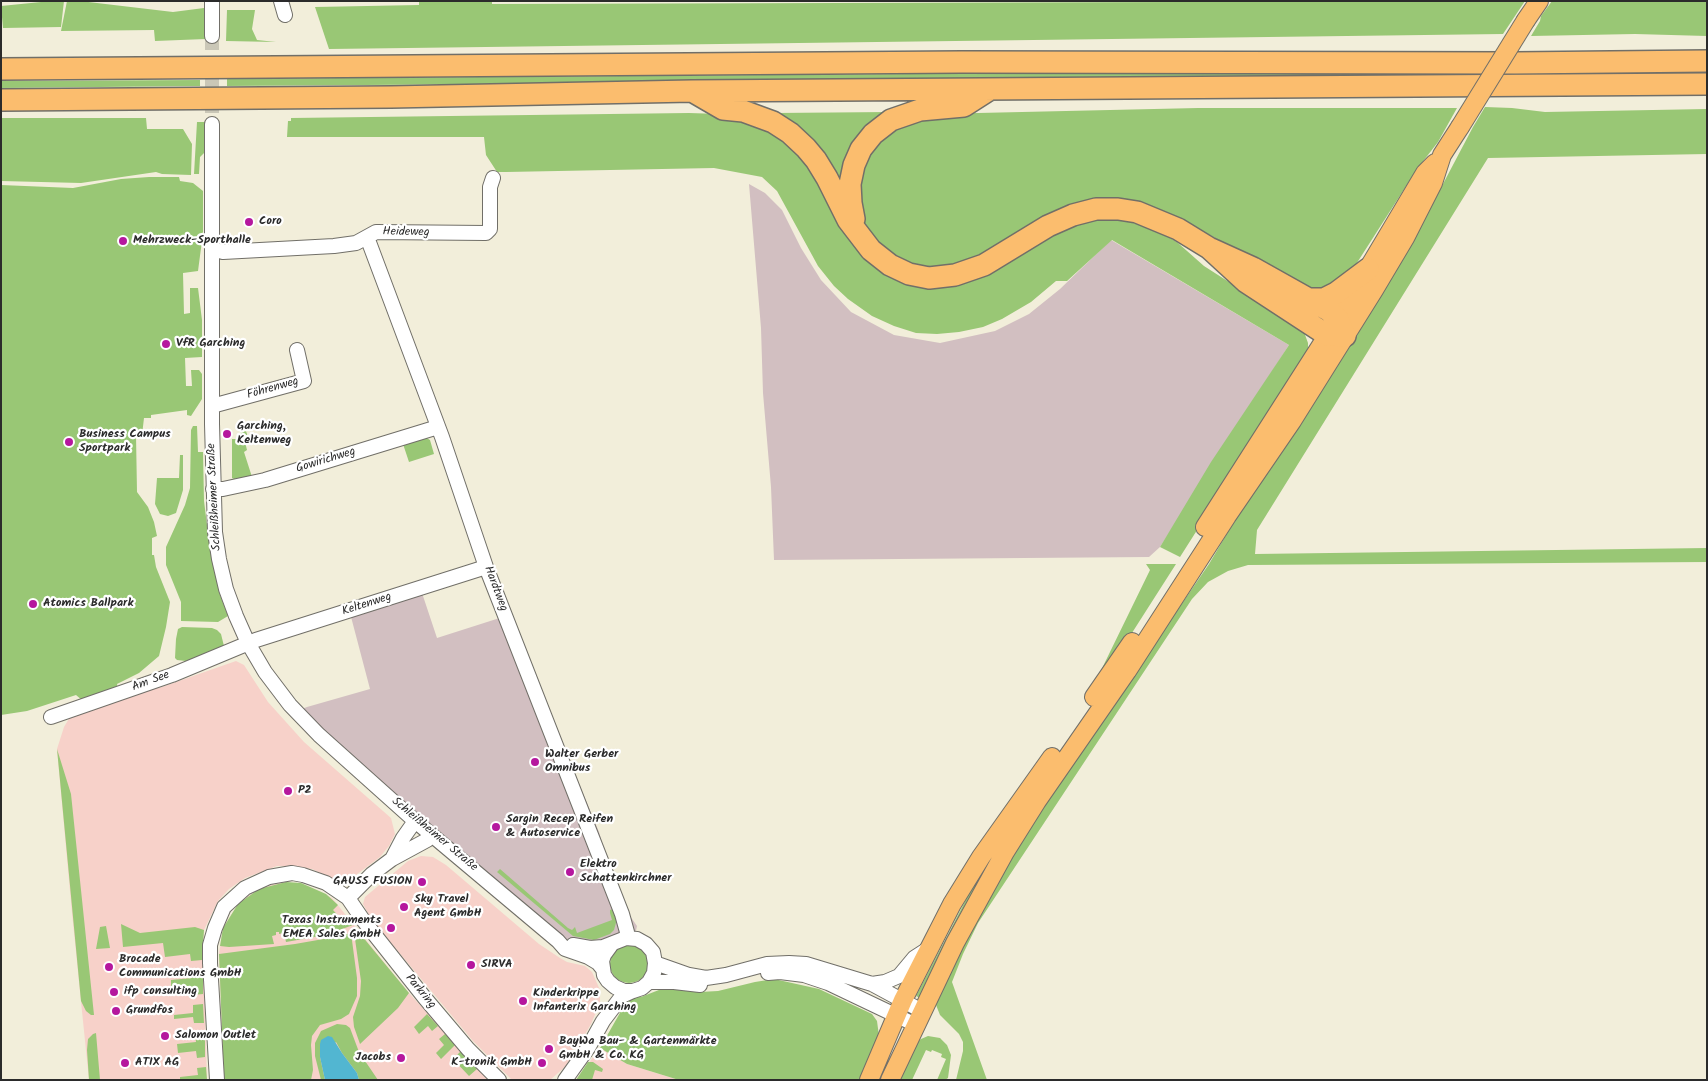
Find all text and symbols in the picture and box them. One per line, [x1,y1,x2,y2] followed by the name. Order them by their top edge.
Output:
[259,215,282,229] place label: Coro
[243,216,255,228] marker: Coro
[382,225,430,241] street label: Heideweg
[133,234,251,248] place label: Mehrzweck-Sporthalle
[117,235,129,247] marker: Mehrzweck-Sporthalle
[176,337,245,351] place label: VfR Garching
[160,338,172,350] marker: VfR Garching
[246,375,300,403] street label: Föhrenweg
[237,420,291,448] place label: Garching, Keltenweg
[79,428,171,456] place label: Business Campus Sportpark
[221,428,233,440] marker: Garching, Keltenweg
[63,436,75,448] marker: Business Campus Sportpark
[205,443,225,551] street label: Schleißheimer Straße
[295,445,357,477] street label: Gowirichweg
[480,564,510,614] street label: Hardtweg
[341,590,393,620] street label: Keltenweg
[43,597,133,611] place label: Atomics Ballpark
[27,598,39,610] marker: Atomics Ballpark
[130,669,172,695] street label: Am See
[545,748,618,776] place label: Walter Gerber Omnibus
[529,756,541,768] marker: Walter Gerber Omnibus
[298,784,312,798] place label: P2
[282,785,294,797] marker: P2
[388,795,480,875] street label: Schleißheimer Straße
[506,813,613,841] place label: Sargin Recep Reifen & Autoservice
[490,821,502,833] marker: Sargin Recep Reifen & Autoservice
[580,858,672,886] place label: Elektro Schattenkirchner
[564,866,576,878] marker: Elektro Schattenkirchner
[333,875,412,889] place label: GAUSS FUSION
[416,876,428,888] marker: GAUSS FUSION
[414,893,481,921] place label: Sky Travel Agent GmbH
[398,901,410,913] marker: Sky Travel Agent GmbH
[282,914,381,942] place label: Texas Instruments EMEA Sales GmbH
[385,922,397,934] marker: Texas Instruments EMEA Sales GmbH
[119,953,242,981] place label: Brocade Communications GmbH
[481,958,512,972] place label: SIRVA
[465,959,477,971] marker: SIRVA
[103,961,115,973] marker: Brocade Communications GmbH
[401,972,439,1012] street label: Parkring
[124,985,197,999] place label: ifp consulting
[108,986,120,998] marker: ifp consulting
[533,987,636,1015] place label: Kinderkrippe Infanterix Garching
[517,995,529,1007] marker: Kinderkrippe Infanterix Garching
[126,1004,173,1018] place label: Grundfos
[110,1005,122,1017] marker: Grundfos
[175,1029,256,1043] place label: Salomon Outlet
[159,1030,171,1042] marker: Salomon Outlet
[559,1035,717,1063] place label: BayWa Bau- & Gartenmärkte GmbH & Co. KG
[543,1043,555,1055] marker: BayWa Bau- & Gartenmärkte GmbH & Co. KG
[355,1051,391,1065] place label: Jacobs
[395,1052,407,1064] marker: Jacobs
[135,1056,179,1070] place label: ATIX AG
[451,1056,532,1070] place label: K-tronik GmbH
[119,1057,131,1069] marker: ATIX AG
[536,1057,548,1069] marker: K-tronik GmbH

